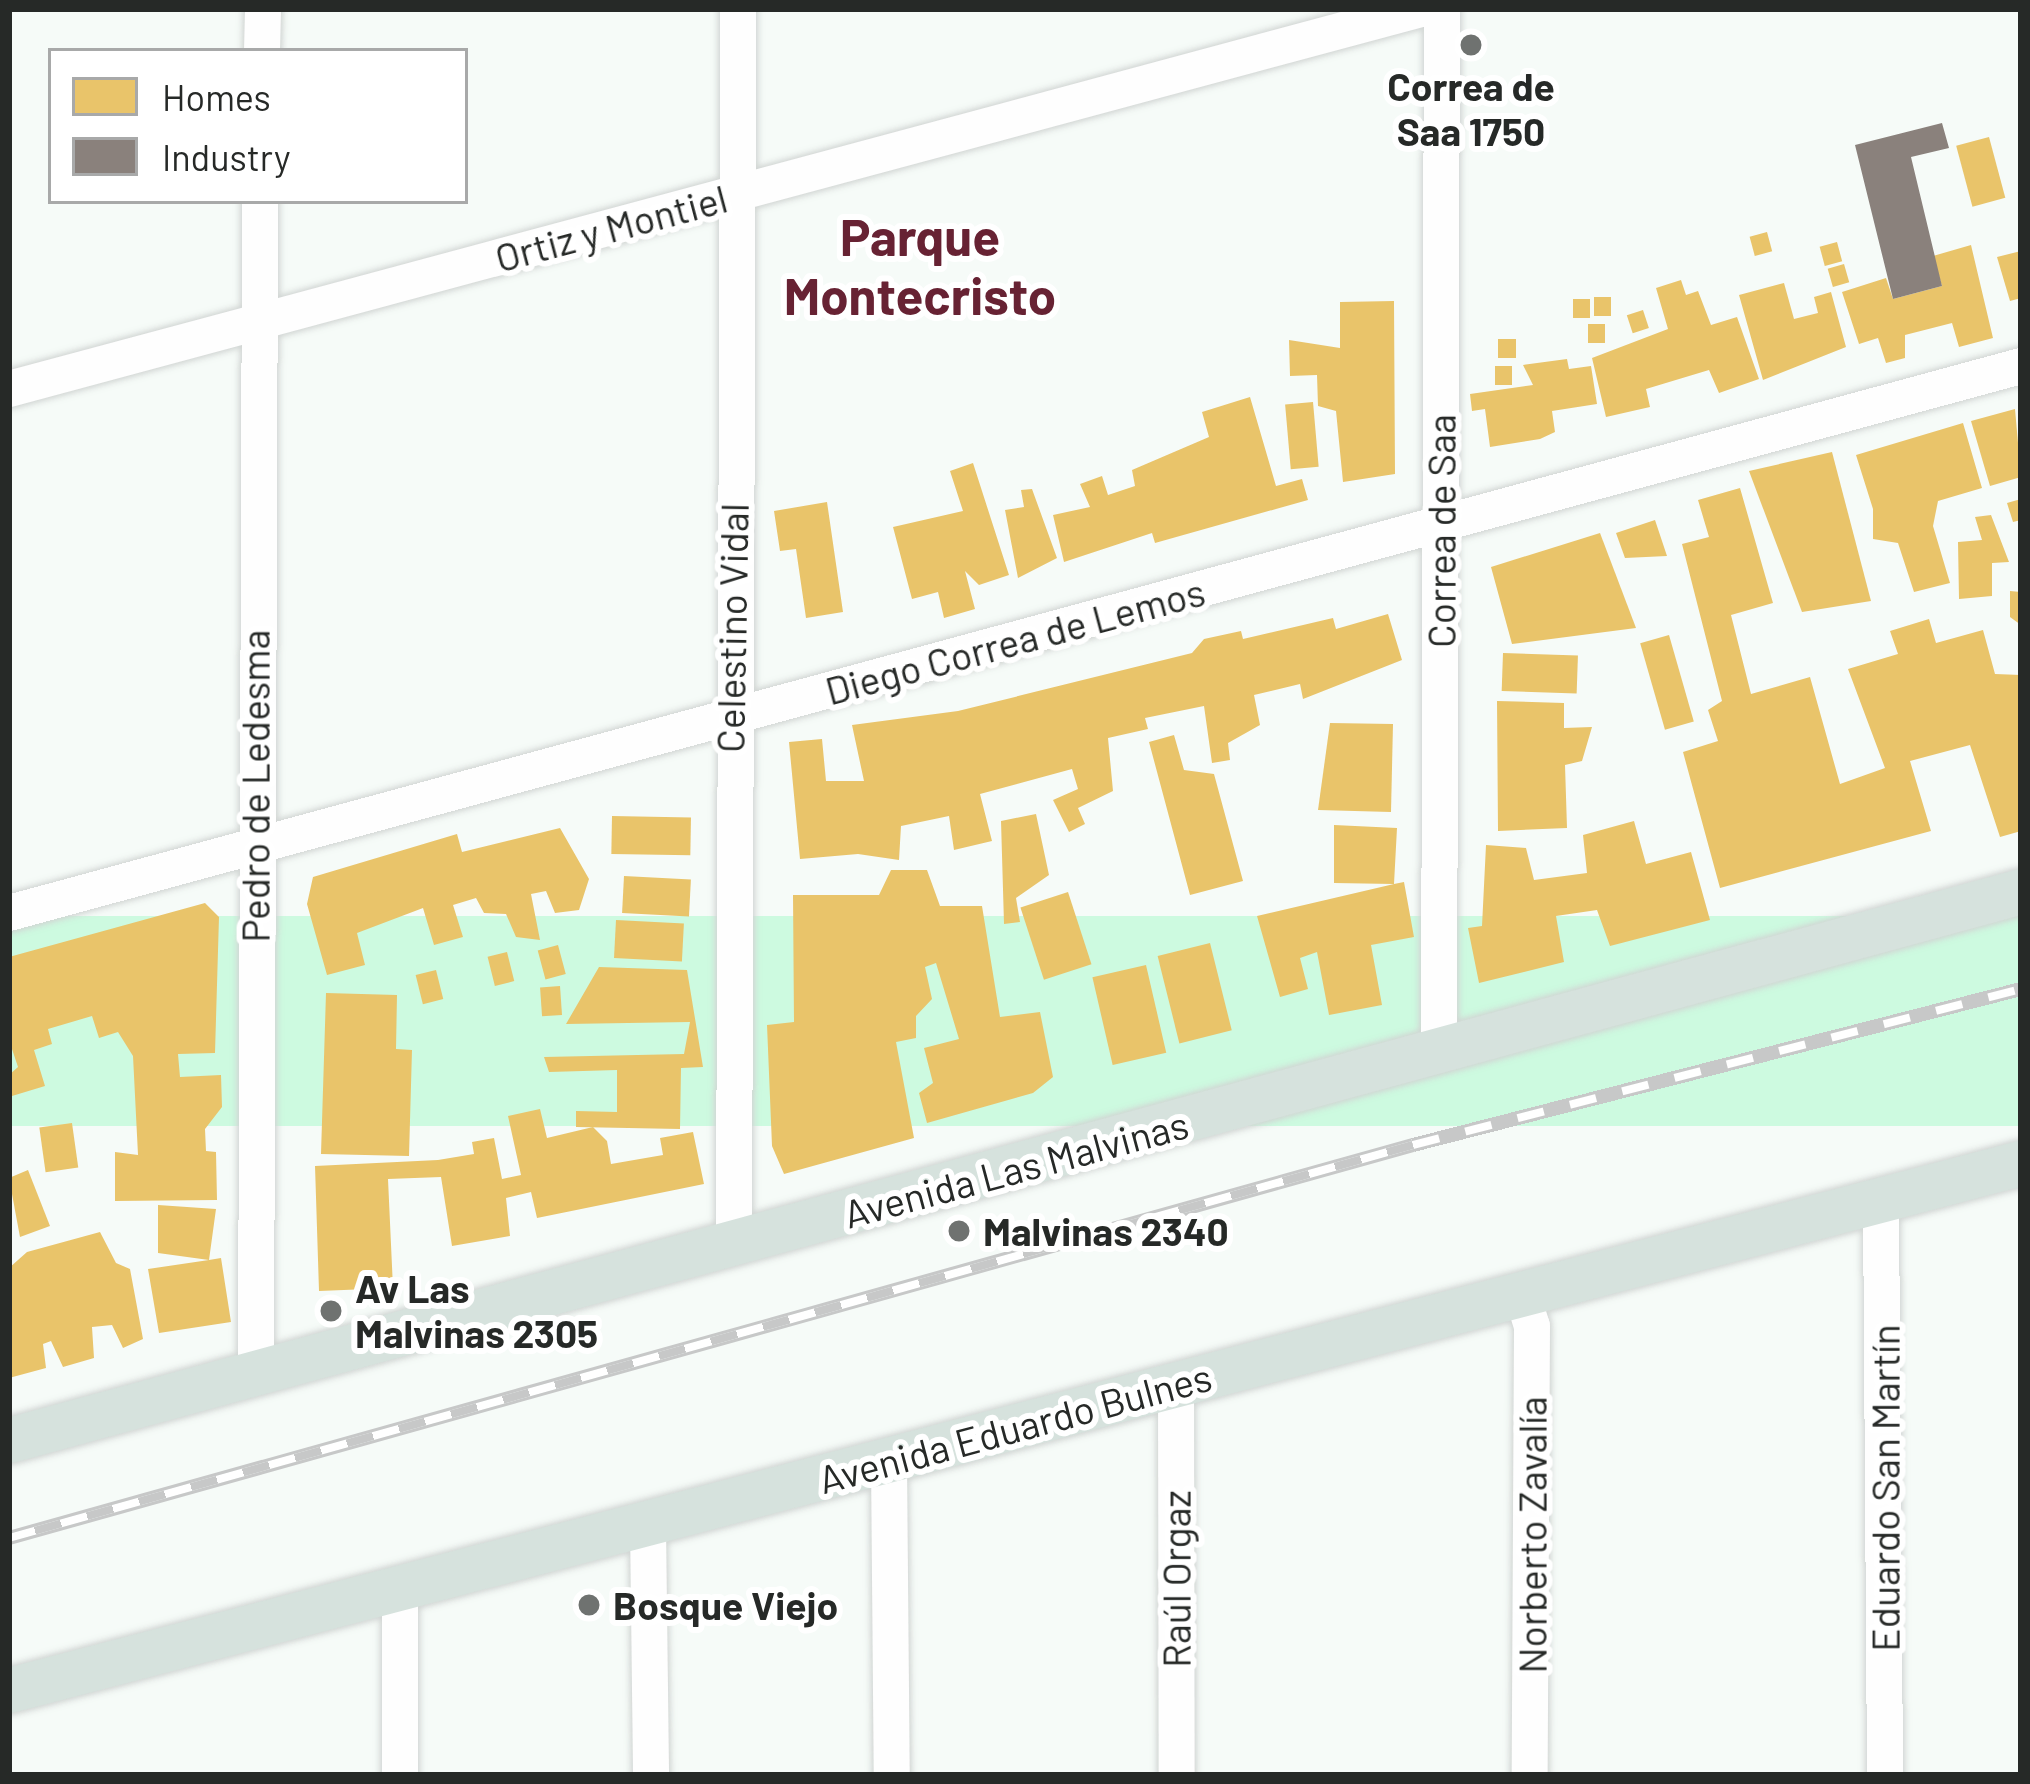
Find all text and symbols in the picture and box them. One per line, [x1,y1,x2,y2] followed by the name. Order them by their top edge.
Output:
[1458,32,1484,58] marker: Correa de Saa 1750
[48,48,468,204] legend
[1387,64,1555,155] place label: Correa de Saa 1750
[162,75,271,118] text: Homes
[162,135,291,178] text: Industry
[490,175,732,281] street label: Ortiz y Montiel
[784,206,1056,326] district label: Parque Montecristo
[1418,414,1464,648] street label: Correa de Saa
[706,503,758,753] street label: Celestino Vidal
[820,568,1210,714] street label: Diego Correa de Lemos
[232,629,278,943] street label: Pedro de Ledesma
[839,1100,1193,1238] street label: Avenida Las Malvinas
[983,1208,1229,1254] place label: Malvinas 2340
[946,1218,972,1244] marker: Malvinas 2340
[355,1266,598,1357] place label: Av Las Malvinas 2305
[318,1298,344,1324] marker: Av Las Malvinas 2305
[1862,1324,1908,1652] street label: Eduardo San Martín
[813,1353,1217,1503] street label: Avenida Eduardo Bulnes
[1509,1396,1555,1674] street label: Norberto Zavalía
[1153,1490,1199,1668] street label: Raúl Orgaz
[613,1582,838,1628] place label: Bosque Viejo
[576,1592,602,1618] marker: Bosque Viejo

